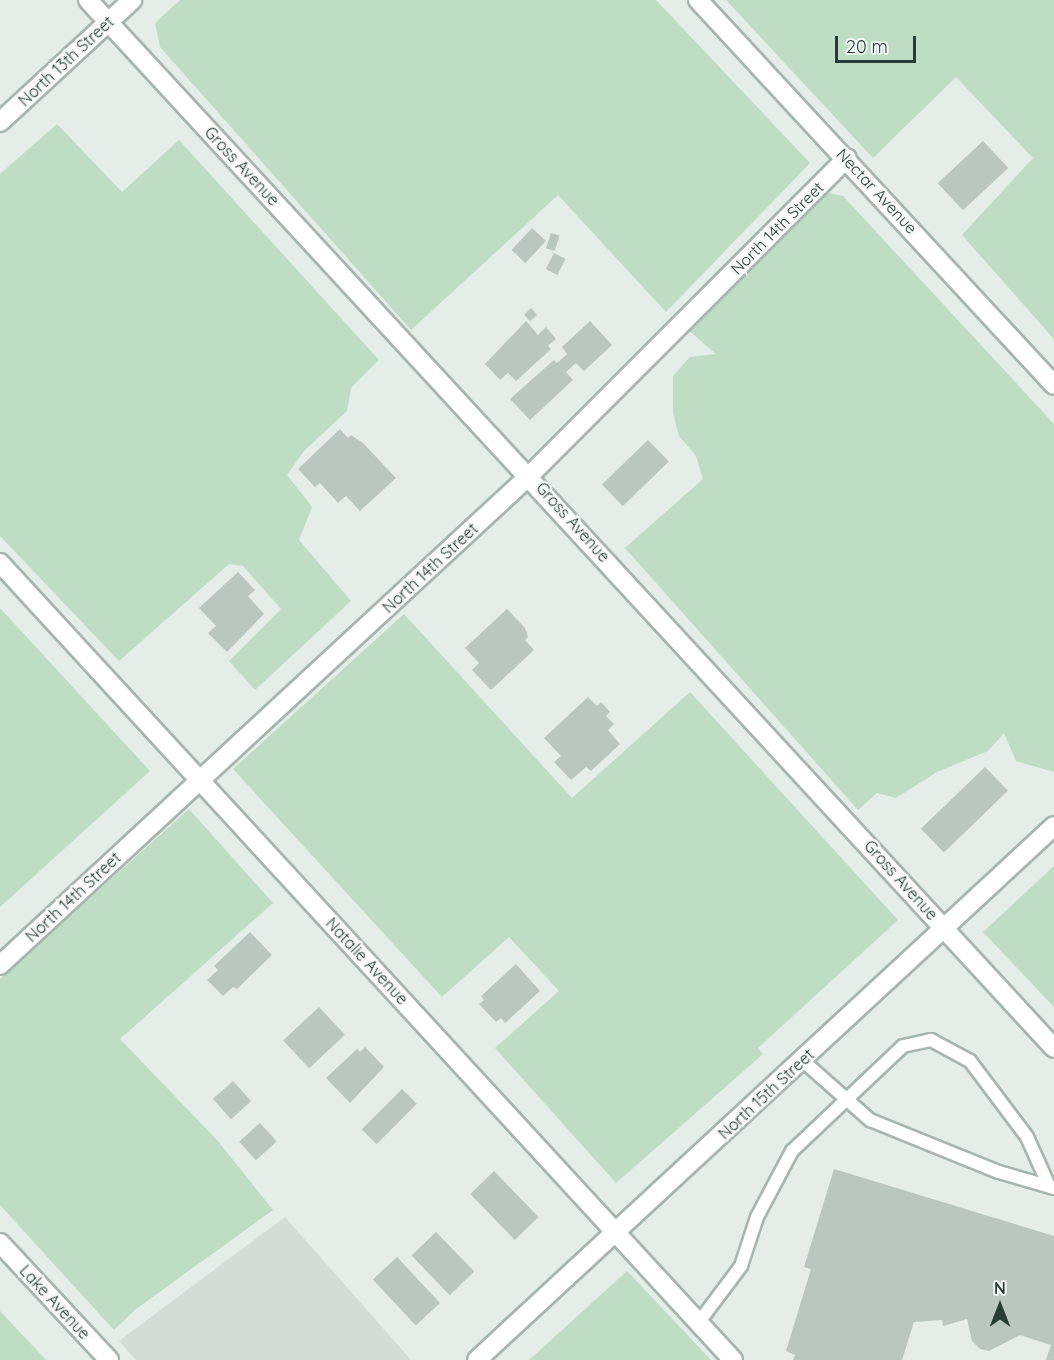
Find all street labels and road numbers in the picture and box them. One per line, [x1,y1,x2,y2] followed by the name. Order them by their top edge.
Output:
[14,12,118,110] street label: North 13th Street
[201,123,283,209] street label: Gross Avenue
[833,144,921,238] street label: Nectar Avenue
[727,178,827,278] street label: North 14th Street
[532,478,614,566] street label: Gross Avenue
[378,519,482,617] street label: North 14th Street
[860,836,942,924] street label: Gross Avenue
[21,848,125,946] street label: North 14th Street
[322,914,412,1008] street label: Natalie Avenue
[714,1045,818,1143] street label: North 15th Street
[16,1261,94,1343] street label: Lake Avenue

